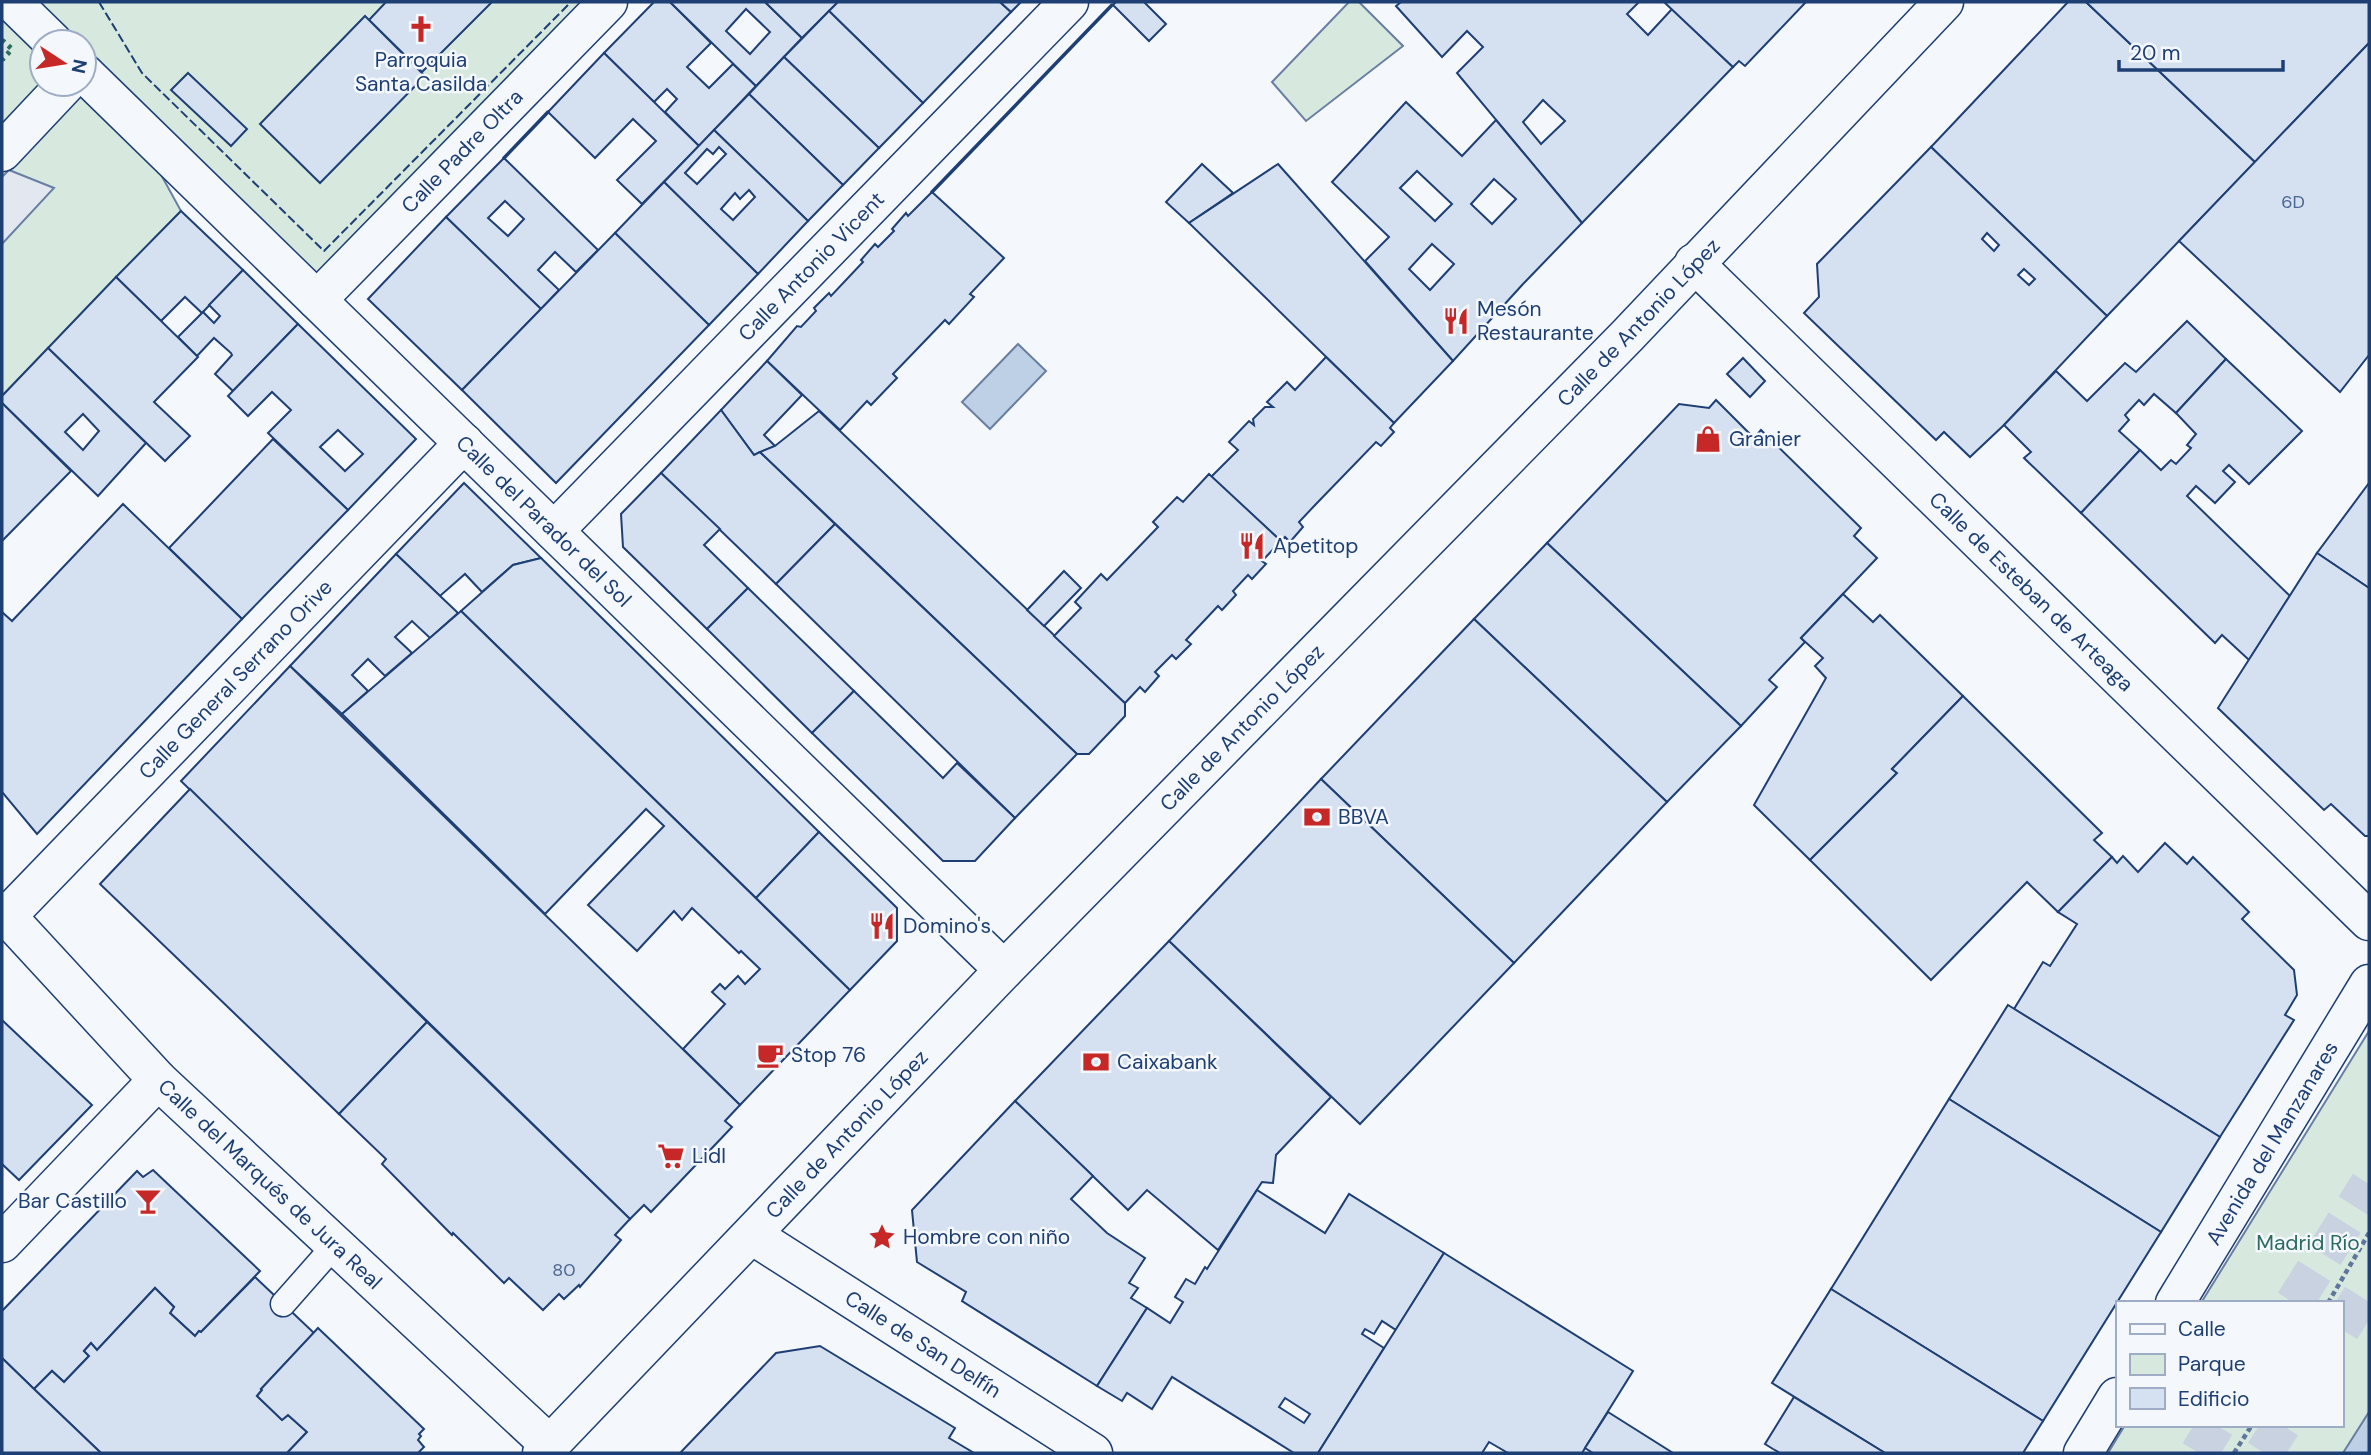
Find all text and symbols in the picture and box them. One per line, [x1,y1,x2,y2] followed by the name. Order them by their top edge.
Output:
[406,14,436,44] church icon: Parroquia Santa Casilda
[28,28,98,98] north arrow
[2119,28,2284,72] scale bar
[2130,39,2181,67] text: 20 m
[355,46,487,98] place label: Parroquia Santa Casilda
[65,57,93,76] text: N
[395,83,529,219] street label: Calle Padre Oltra
[732,186,891,347] street label: Calle Antonio Vicent
[2281,190,2305,214] house number: 6D
[1551,232,1726,413] street label: Calle de Antonio López
[1477,295,1594,347] place label: Mesón Restaurante
[1441,306,1471,336] restaurant icon: Mesón Restaurante
[1693,424,1723,454] shop icon: Granier
[1729,425,1801,453] place label: Granier
[450,429,638,613] street label: Calle del Parador del Sol
[1923,486,2140,698] street label: Calle de Esteban de Arteaga
[1237,531,1267,561] restaurant icon: Apetitop
[1273,532,1358,560] place label: Apetitop
[133,573,339,785] street label: Calle General Serrano Orive
[1154,638,1330,817] street label: Calle de Antonio López
[1302,802,1332,832] bank icon: BBVA
[1338,803,1389,831] place label: BBVA
[867,911,897,941] restaurant icon: Domino's
[903,912,991,940] place label: Domino's
[2200,1036,2345,1250] street label: Avenida del Manzanares
[755,1040,785,1070] cafe icon: Stop 76
[791,1041,866,1069] place label: Stop 76
[759,1044,934,1225] street label: Calle de Antonio López
[1081,1047,1111,1077] bank icon: Caixabank
[1117,1048,1218,1076] place label: Caixabank
[152,1073,388,1296] street label: Calle del Marqués de Jura Real
[656,1141,686,1171] supermarket icon: Lidl
[692,1142,726,1170] place label: Lidl
[133,1186,163,1216] bar icon: Bar Castillo
[18,1187,127,1215] place label: Bar Castillo
[867,1222,897,1252] place icon: Hombre con niño
[903,1223,1070,1251] place label: Hombre con niño
[2256,1229,2360,1257] park label: Madrid Río
[552,1258,576,1282] house number: 80
[840,1284,1007,1405] street label: Calle de San Delfín
[2116,1301,2343,1427] legend
[2178,1315,2226,1343] text: Calle
[2178,1350,2246,1378] text: Parque
[2178,1385,2249,1413] text: Edificio

